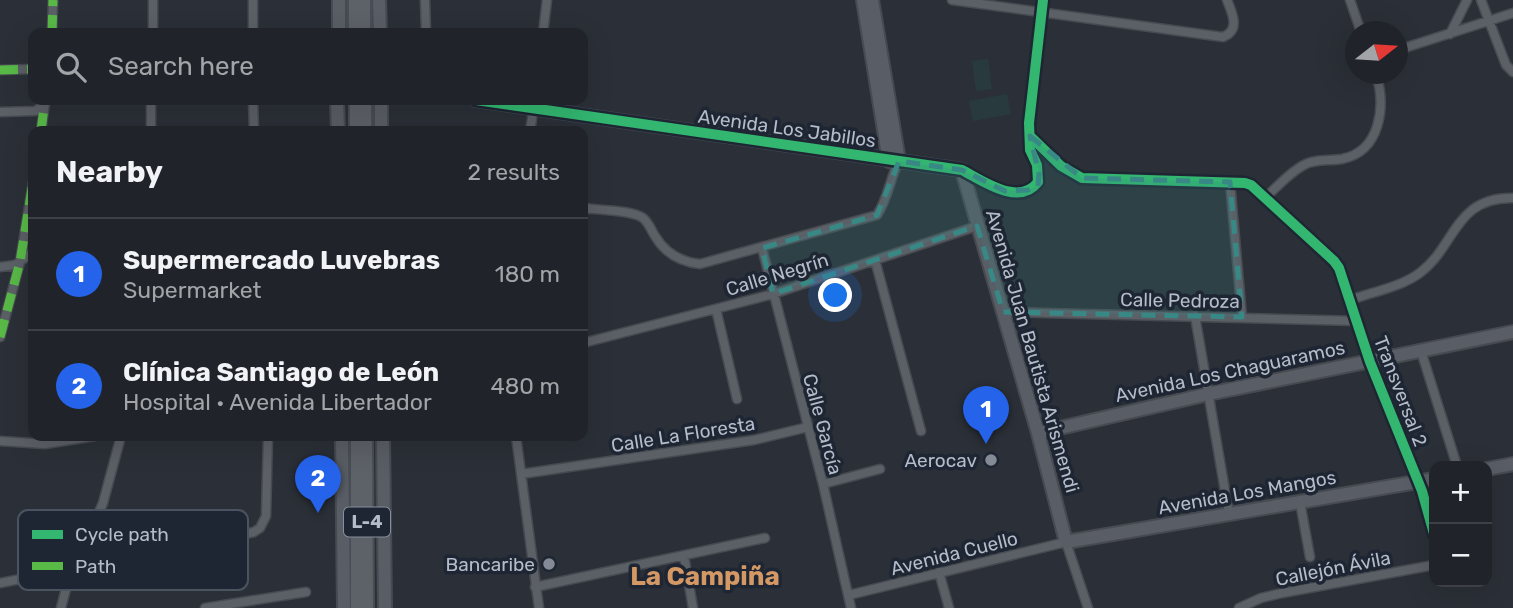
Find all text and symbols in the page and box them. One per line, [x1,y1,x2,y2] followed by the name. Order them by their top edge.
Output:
[1345,21,1408,84] north arrow
[28,28,588,105] search box
[52,48,90,86] icon: search
[108,51,254,82] text: Search here
[696,105,877,152] street label: Avenida Los Jabillos
[56,154,163,190] text: Nearby
[468,158,560,186] text: 2 results
[981,207,1084,495] street label: Avenida Juan Bautista Arismendi
[123,245,440,276] text: Supermercado Luvebras
[723,248,831,301] street label: Calle Negrín
[73,260,85,288] text: 1
[495,260,560,288] text: 180 m
[123,276,261,304] text: Supermarket
[818,278,852,312] your location
[1120,288,1240,313] street label: Calle Pedroza
[1369,333,1432,450] street label: Transversal 2
[1113,336,1347,407] street label: Avenida Los Chaguaramos
[123,357,439,388] text: Clínica Santiago de León
[798,371,847,477] street label: Calle García
[72,372,86,400] text: 2
[490,372,560,400] text: 480 m
[963,386,1009,444] pin: 1
[123,388,432,416] text: Hospital · Avenida Libertador
[609,412,757,457] street label: Calle La Floresta
[904,449,977,472] place label: Aerocav
[983,452,999,468] marker: Aerocav
[295,455,341,513] pin: 2
[1429,461,1492,587] map controls
[1429,461,1492,524] button: +
[1156,466,1338,519] street label: Avenida Los Mangos
[344,508,390,536] road number: L-4
[18,510,248,590] legend
[75,523,169,546] text: Cycle path
[1429,524,1492,587] button: −
[888,527,1020,580] street label: Avenida Cuello
[1274,546,1393,591] street label: Callejón Ávila
[446,553,535,576] place label: Bancaribe
[75,555,116,578] text: Path
[541,556,557,572] marker: Bancaribe
[630,561,780,592] district label: La Campiña

